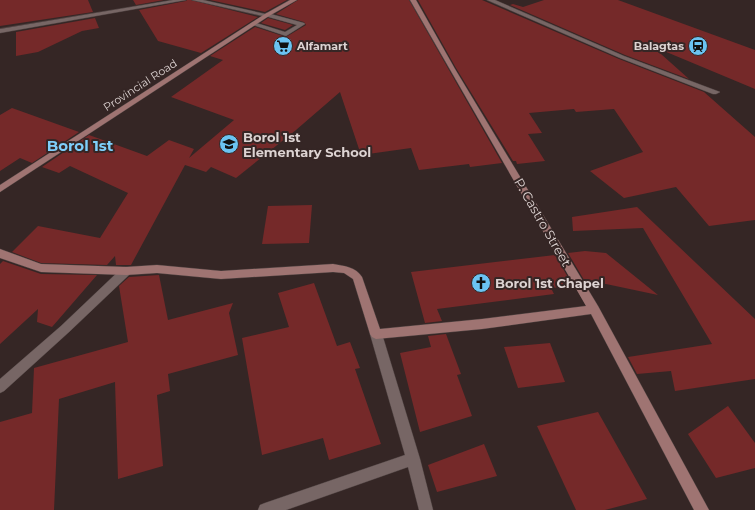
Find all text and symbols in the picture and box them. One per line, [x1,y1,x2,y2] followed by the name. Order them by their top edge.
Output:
[272,35,294,57] supermarket icon: Alfamart
[687,35,709,57] station icon: Balagtas
[296,39,348,53] place label: Alfamart
[634,39,684,53] place label: Balagtas
[100,56,180,114] street label: Provincial Road
[243,129,371,160] place label: Borol 1st Elementary School
[218,133,240,155] school or university icon: Borol 1st Elementary School
[47,136,114,155] district label: Borol 1st
[511,175,575,269] street label: P. Castro Street
[470,272,492,294] church icon: Borol 1st Chapel
[495,275,604,291] place label: Borol 1st Chapel

